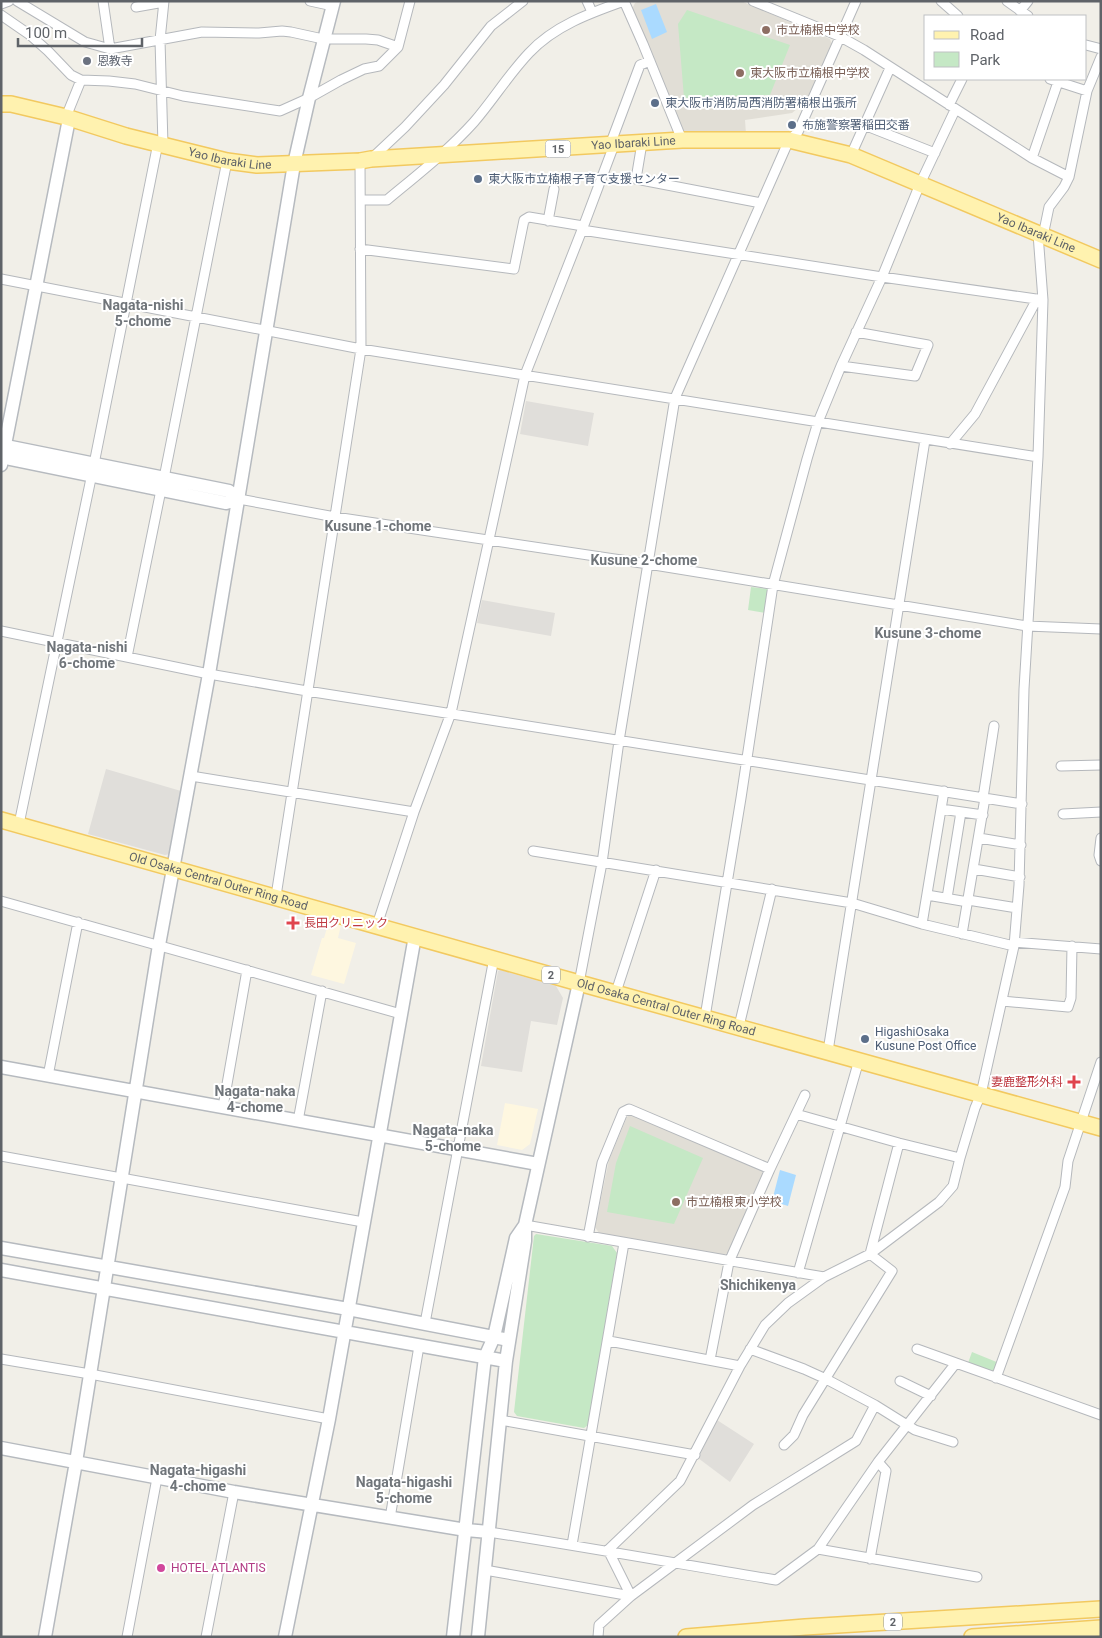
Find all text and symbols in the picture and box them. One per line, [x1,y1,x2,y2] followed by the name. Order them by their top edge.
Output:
[18,15,141,47] scale bar
[924,15,1087,80] legend
[776,23,860,37] place label: 市立楠根中学校
[25,24,67,42] text: 100 m
[760,24,772,36] marker: 市立楠根中学校
[970,26,1004,44] text: Road
[970,51,1001,69] text: Park
[97,54,133,68] place label: 恩教寺
[81,55,93,67] marker: 恩教寺
[750,66,870,80] place label: 東大阪市立楠根中学校
[734,67,746,79] marker: 東大阪市立楠根中学校
[665,96,857,110] place label: 東大阪市消防局西消防署楠根出張所
[649,97,661,109] marker: 東大阪市消防局西消防署楠根出張所
[802,118,910,132] place label: 布施警察署稲田交番
[786,119,798,131] marker: 布施警察署稲田交番
[591,133,676,153] street label: Yao Ibaraki Line
[546,140,570,158] road number: 15
[187,145,272,172] street label: Yao Ibaraki Line
[488,172,680,186] place label: 東大阪市立楠根子育て支援センター
[472,173,484,185] marker: 東大阪市立楠根子育て支援センター
[994,210,1078,255] street label: Yao Ibaraki Line
[103,297,183,329] district label: Nagata-nishi 5-chome
[325,518,432,534] district label: Kusune 1-chome
[591,552,698,568] district label: Kusune 2-chome
[875,625,982,641] district label: Kusune 3-chome
[47,639,127,671] district label: Nagata-nishi 6-chome
[128,849,310,913] street label: Old Osaka Central Outer Ring Road
[286,916,300,930] marker: 長田クリニック
[304,916,388,930] place label: 長田クリニック
[542,966,560,984] road number: 2
[575,976,757,1039] street label: Old Osaka Central Outer Ring Road
[875,1025,976,1053] place label: HigashiOsaka Kusune Post Office
[859,1033,871,1045] marker: HigashiOsaka Kusune Post Office
[991,1075,1063,1089] place label: 妻鹿整形外科
[1067,1075,1081,1089] marker: 妻鹿整形外科
[215,1083,296,1115] district label: Nagata-naka 4-chome
[413,1122,494,1154] district label: Nagata-naka 5-chome
[686,1195,782,1209] place label: 市立楠根東小学校
[670,1196,682,1208] marker: 市立楠根東小学校
[720,1277,797,1293] district label: Shichikenya
[150,1462,246,1494] district label: Nagata-higashi 4-chome
[356,1474,452,1506] district label: Nagata-higashi 5-chome
[171,1561,266,1575] place label: HOTEL ATLANTIS
[155,1562,167,1574] marker: HOTEL ATLANTIS
[884,1614,902,1630] road number: 2

